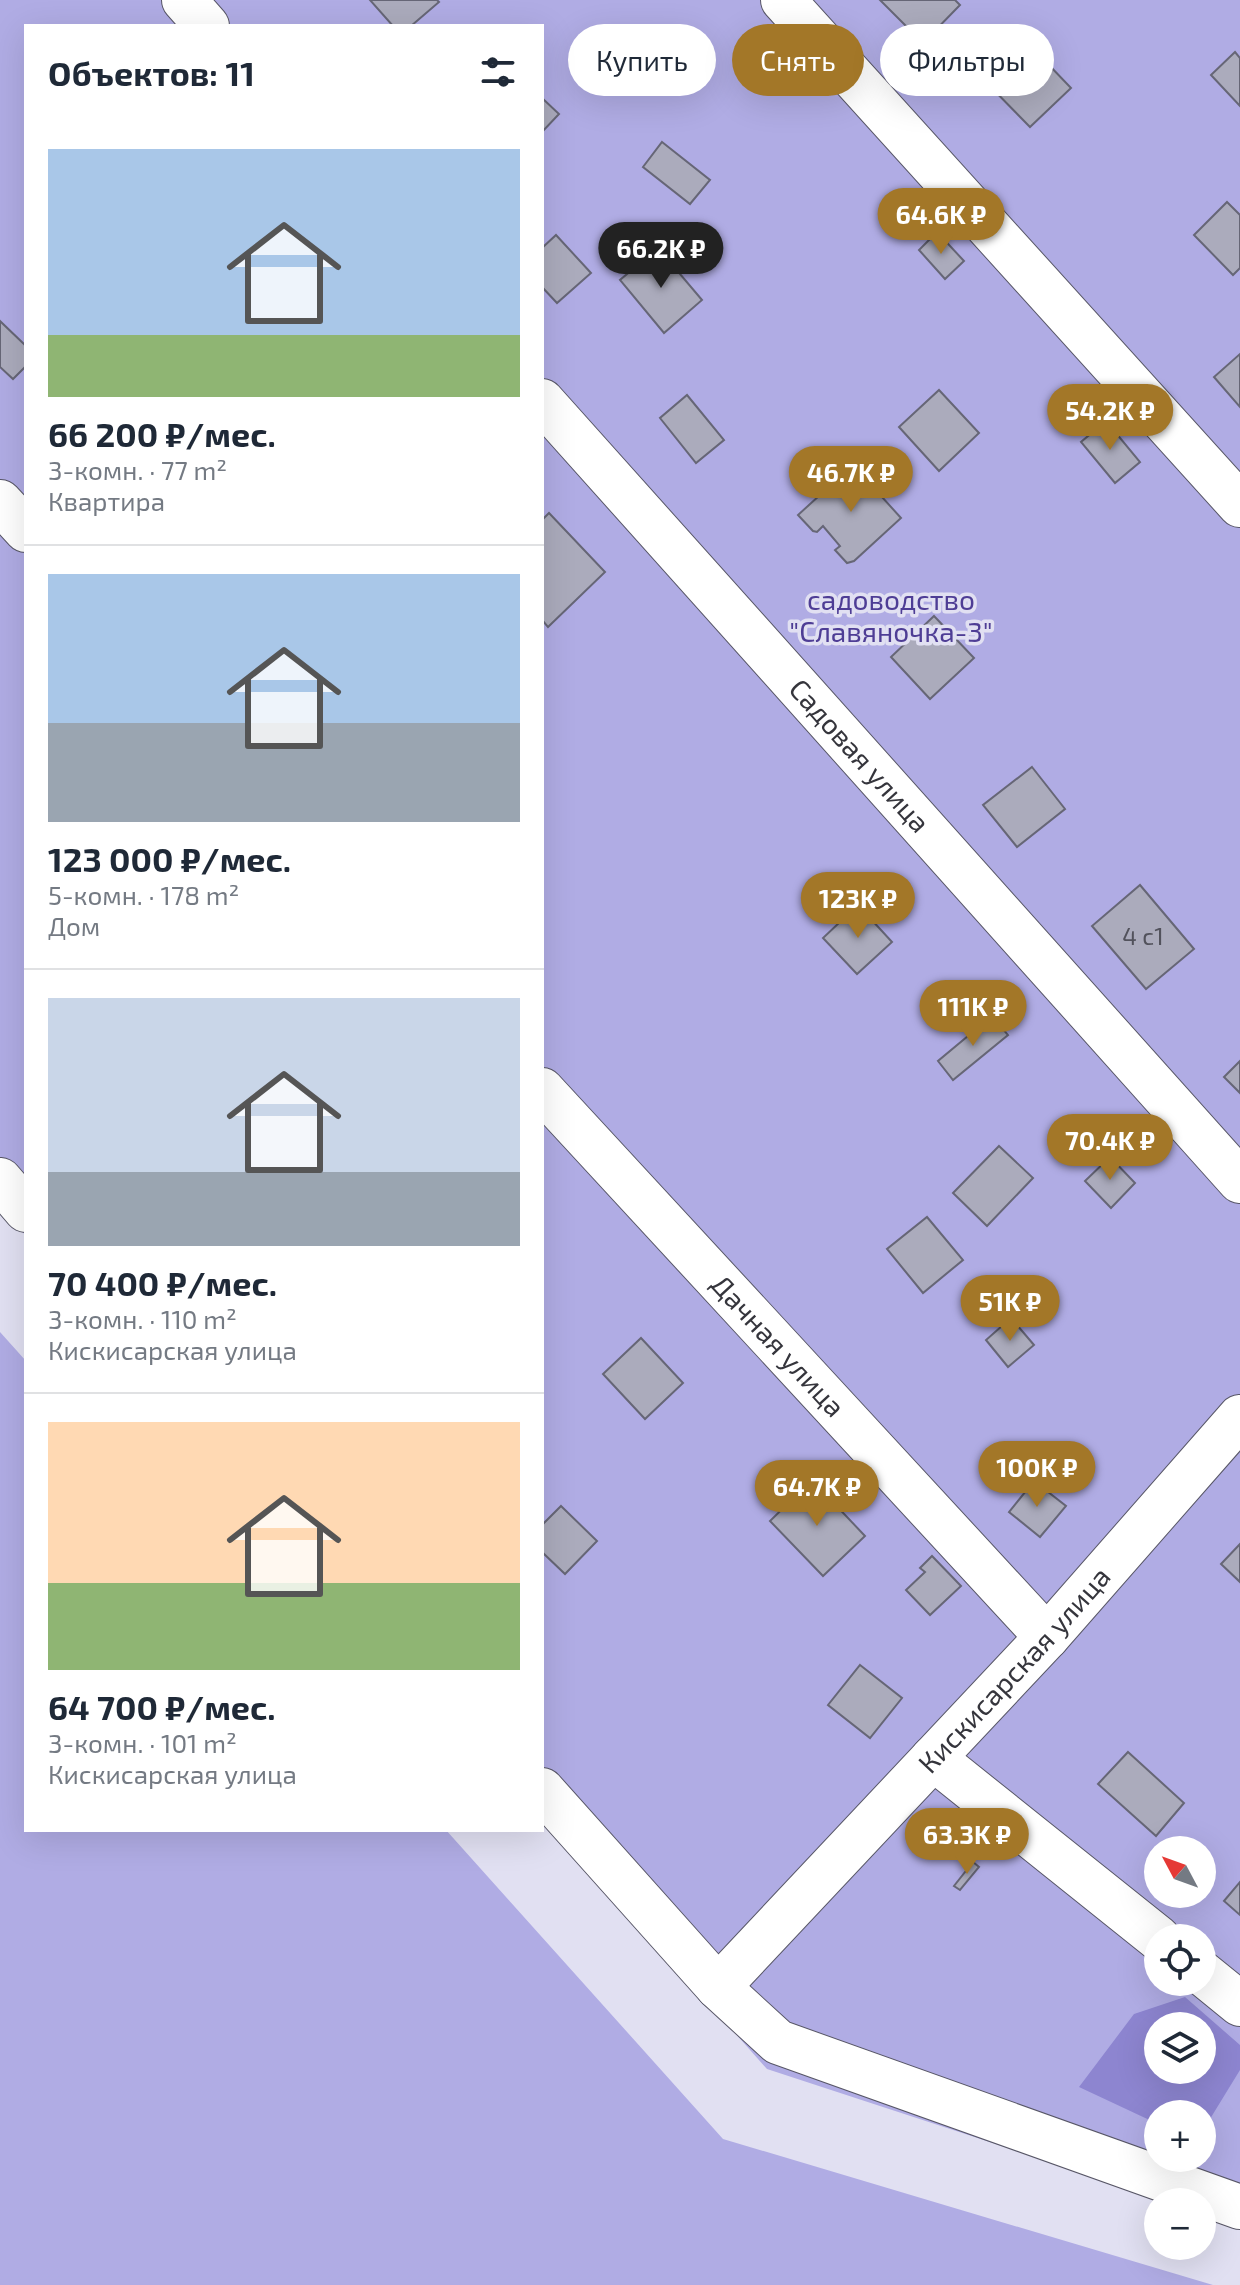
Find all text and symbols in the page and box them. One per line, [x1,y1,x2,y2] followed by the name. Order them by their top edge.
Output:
[568,24,716,96] chip: Купить
[732,24,864,96] chip: Снять
[880,24,1054,96] chip: Фильтры
[476,50,520,94] icon: filters
[48,52,255,93] text: Объектов: 11
[867,188,1015,256] pin: 64.6K ₽
[896,198,986,229] text: 64.6K ₽
[212,201,356,345] icon: home
[587,222,735,290] pin: 66.2K ₽
[616,232,706,263] text: 66.2K ₽
[1036,384,1184,452] pin: 54.2K ₽
[1065,394,1155,425] text: 54.2K ₽
[48,413,276,454] text: 66 200 ₽/мес.
[777,446,925,514] pin: 46.7K ₽
[48,454,227,485] text: 3-комн. · 77 m²
[807,456,895,487] text: 46.7K ₽
[48,485,165,516] text: Квартира
[789,582,993,648] park label: садоводство "Славяночка-3"
[212,626,356,770] icon: home
[783,671,938,839] street label: Садовая улица
[48,838,291,879] text: 123 000 ₽/мес.
[793,872,923,940] pin: 123K ₽
[48,879,239,910] text: 5-комн. · 178 m²
[819,882,897,913] text: 123K ₽
[48,910,100,941] text: Дом
[1122,921,1164,950] house number: 4 с1
[908,980,1038,1048] pin: 111K ₽
[938,990,1008,1021] text: 111K ₽
[212,1050,356,1194] icon: home
[1036,1114,1184,1182] pin: 70.4K ₽
[1065,1124,1155,1155] text: 70.4K ₽
[48,1262,277,1303] text: 70 400 ₽/мес.
[705,1267,853,1423] street label: Дачная улица
[954,1275,1066,1343] pin: 51K ₽
[979,1285,1041,1316] text: 51K ₽
[48,1303,237,1334] text: 3-комн. · 110 m²
[48,1334,297,1365] text: Кискисарская улица
[972,1441,1102,1509] pin: 100K ₽
[996,1451,1078,1482] text: 100K ₽
[743,1460,891,1528] pin: 64.7K ₽
[773,1470,861,1501] text: 64.7K ₽
[212,1474,356,1618] icon: home
[910,1559,1117,1779] street label: Кискисарская улица
[48,1686,276,1727] text: 64 700 ₽/мес.
[48,1727,237,1758] text: 3-комн. · 101 m²
[48,1758,297,1789] text: Кискисарская улица
[893,1808,1041,1876] pin: 63.3K ₽
[923,1818,1011,1849] text: 63.3K ₽
[1144,1836,1216,1908] north arrow
[1144,1836,1216,2260] map controls
[1144,1924,1216,1996] button: locate
[1144,2012,1216,2084] button: layers
[1144,2100,1216,2172] button: +
[1144,2188,1216,2260] button: −

